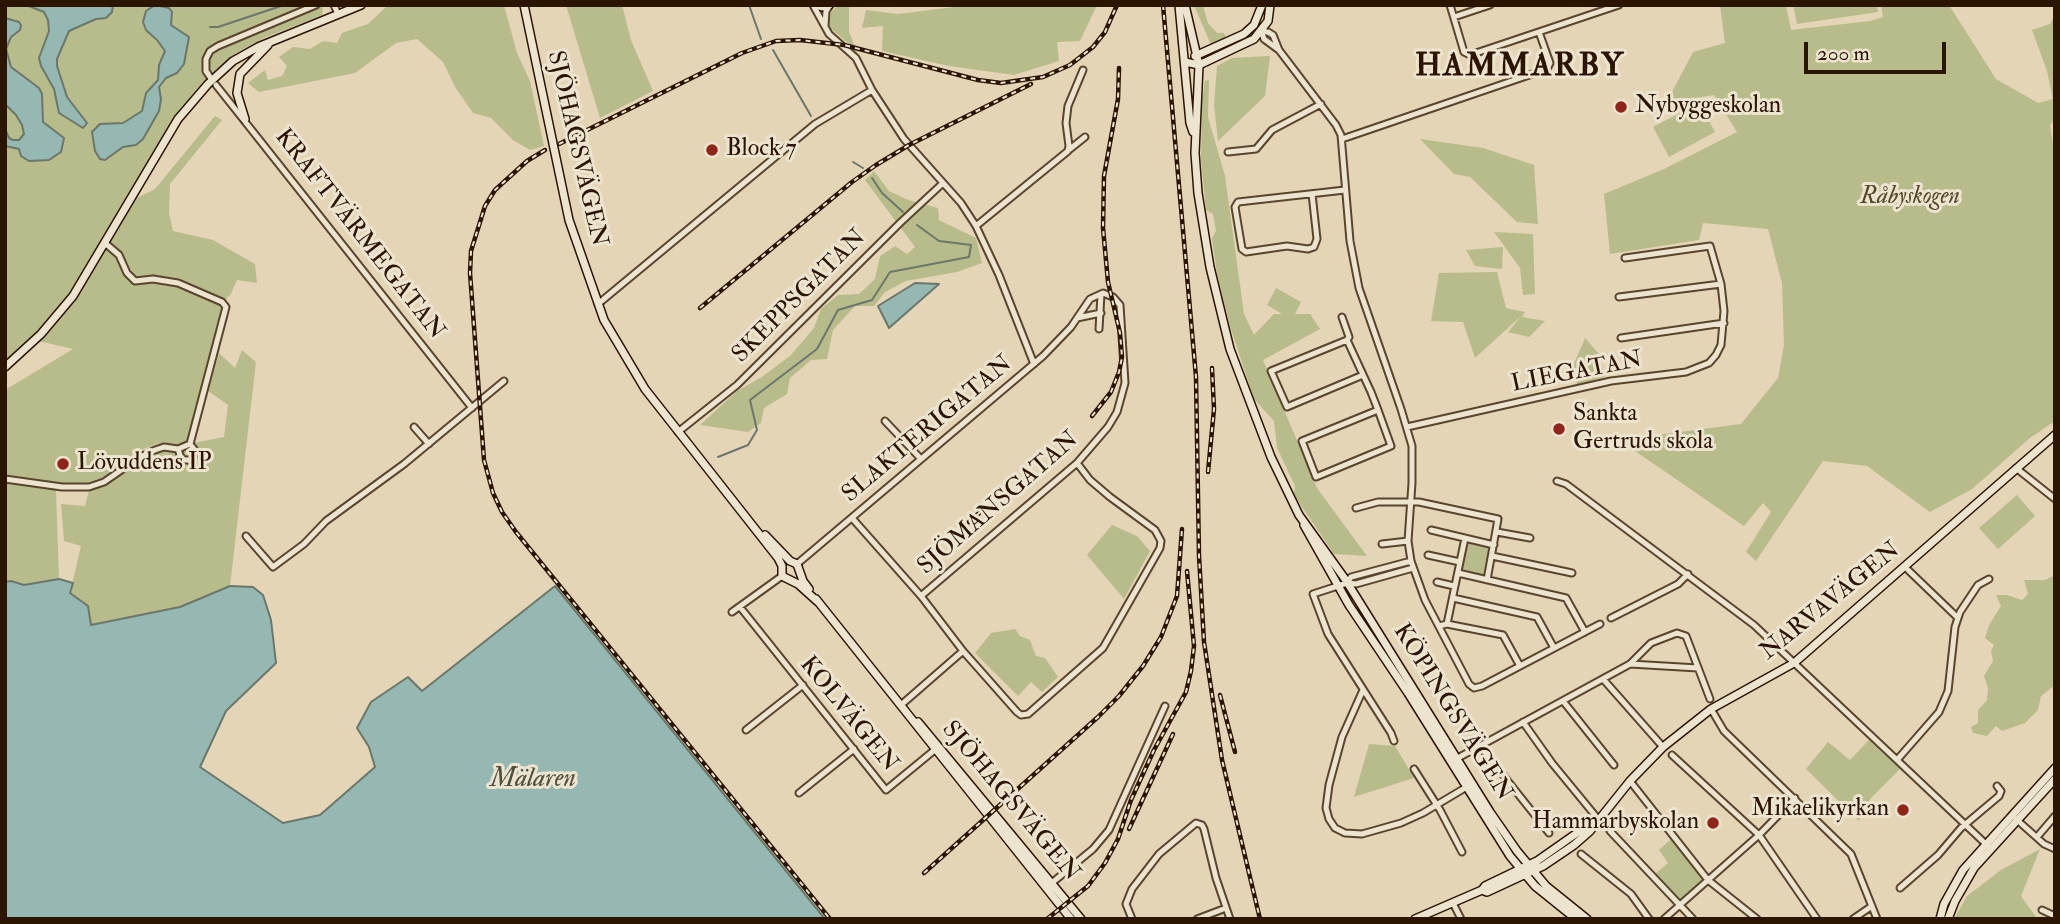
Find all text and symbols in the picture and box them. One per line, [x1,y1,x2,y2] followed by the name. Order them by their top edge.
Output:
[1808,28,1950,72] scale bar
[1817,40,1870,67] text: 200 m
[539,48,613,250] street label: SJÖHAGSVÄGEN
[1416,49,1624,87] district label: HAMMARBY
[1635,93,1781,121] place label: Nybyggeskolan
[1613,99,1629,115] marker: Nybyggeskolan
[268,124,450,346] street label: KRAFTVÄRMEGATAN
[726,136,796,164] place label: Block 7
[704,142,720,158] marker: Block 7
[1860,184,1960,212] park label: Råbyskogen
[727,224,873,370] street label: SKEPPSGATAN
[1509,346,1645,400] street label: LIEGATAN
[837,350,1019,510] street label: SLAKTERIGATAN
[1573,401,1713,457] place label: Sankta Gertruds skola
[1551,421,1567,437] marker: Sankta Gertruds skola
[913,426,1085,582] street label: SJÖMANSGATAN
[77,450,212,478] place label: Lövuddens IP
[55,456,71,472] marker: Lövuddens IP
[1755,537,1907,667] street label: NARVAVÄGEN
[1386,619,1518,807] street label: KÖPINGSVÄGEN
[793,651,903,779] street label: KOLVÄGEN
[935,716,1085,888] street label: SJÖHAGSVÄGEN
[490,764,576,796] water label: Mälaren
[1751,796,1889,824] place label: Mikaelikyrkan
[1895,802,1911,818] marker: Mikaelikyrkan
[1532,809,1699,837] place label: Hammarbyskolan
[1705,815,1721,831] marker: Hammarbyskolan

